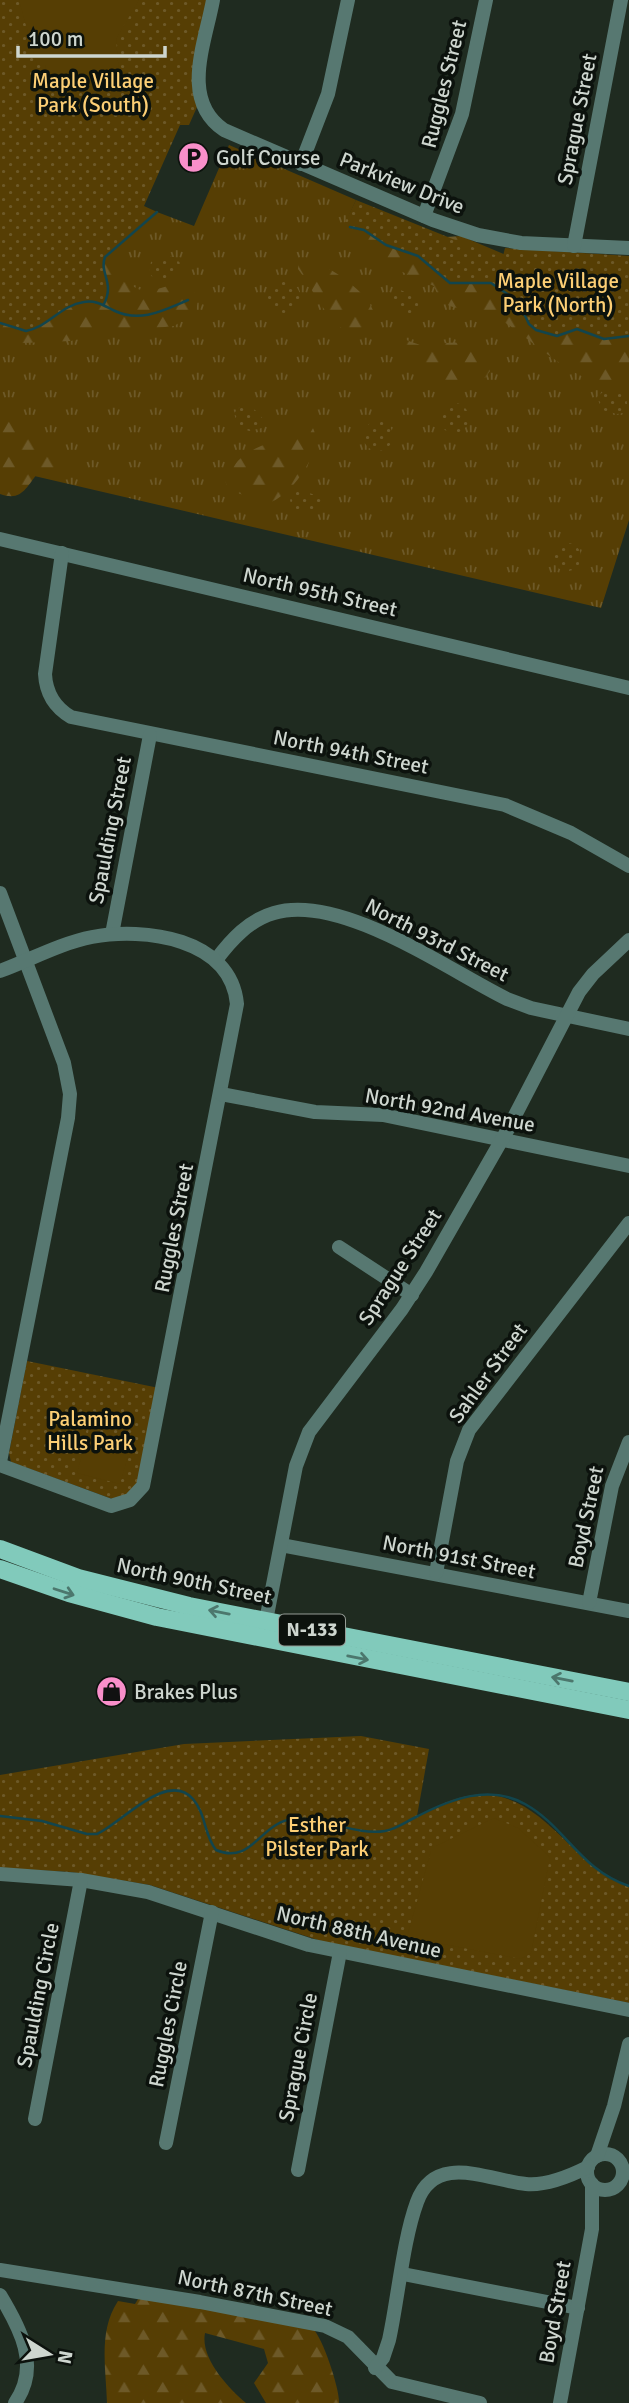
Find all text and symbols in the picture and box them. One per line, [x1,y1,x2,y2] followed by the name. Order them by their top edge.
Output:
[18,14,164,58] scale bar
[416,17,472,151] street label: Ruggles Street
[28,26,83,52] text: 100 m
[552,51,602,187] street label: Sprague Street
[32,68,154,118] park label: Maple Village Park (South)
[176,141,210,175] parking icon: Golf Course
[216,145,320,171] place label: Golf Course
[336,146,468,220] street label: Parkview Drive
[497,268,619,318] park label: Maple Village Park (North)
[240,562,400,622] street label: North 95th Street
[271,724,431,780] street label: North 94th Street
[83,754,137,906] street label: Spaulding Street
[361,893,513,987] street label: North 93rd Street
[363,1082,537,1138] street label: North 92nd Avenue
[149,1161,199,1295] street label: Ruggles Street
[353,1204,447,1330] street label: Sprague Street
[443,1318,533,1428] street label: Sahler Street
[47,1406,134,1456] park label: Palamino Hills Park
[563,1464,609,1570] street label: Boyd Street
[380,1529,538,1585] street label: North 91st Street
[114,1552,274,1610] street label: North 90th Street
[53,1587,75,1599] one-way arrow
[208,1604,230,1618] one-way arrow
[279,1614,345,1646] road number: N-133
[346,1651,369,1665] one-way arrow
[551,1672,574,1685] one-way arrow
[94,1675,128,1709] shop icon: Brakes Plus
[134,1679,238,1705] place label: Brakes Plus
[265,1812,369,1862] park label: Esther Pilster Park
[274,1900,444,1964] street label: North 88th Avenue
[11,1920,65,2070] street label: Spaulding Circle
[143,1959,193,2089] street label: Ruggles Circle
[273,1990,323,2124] street label: Sprague Circle
[533,2259,577,2365] street label: Boyd Street
[175,2264,335,2322] street label: North 87th Street
[14,2319,84,2389] north arrow
[52,2348,78,2366] text: N

